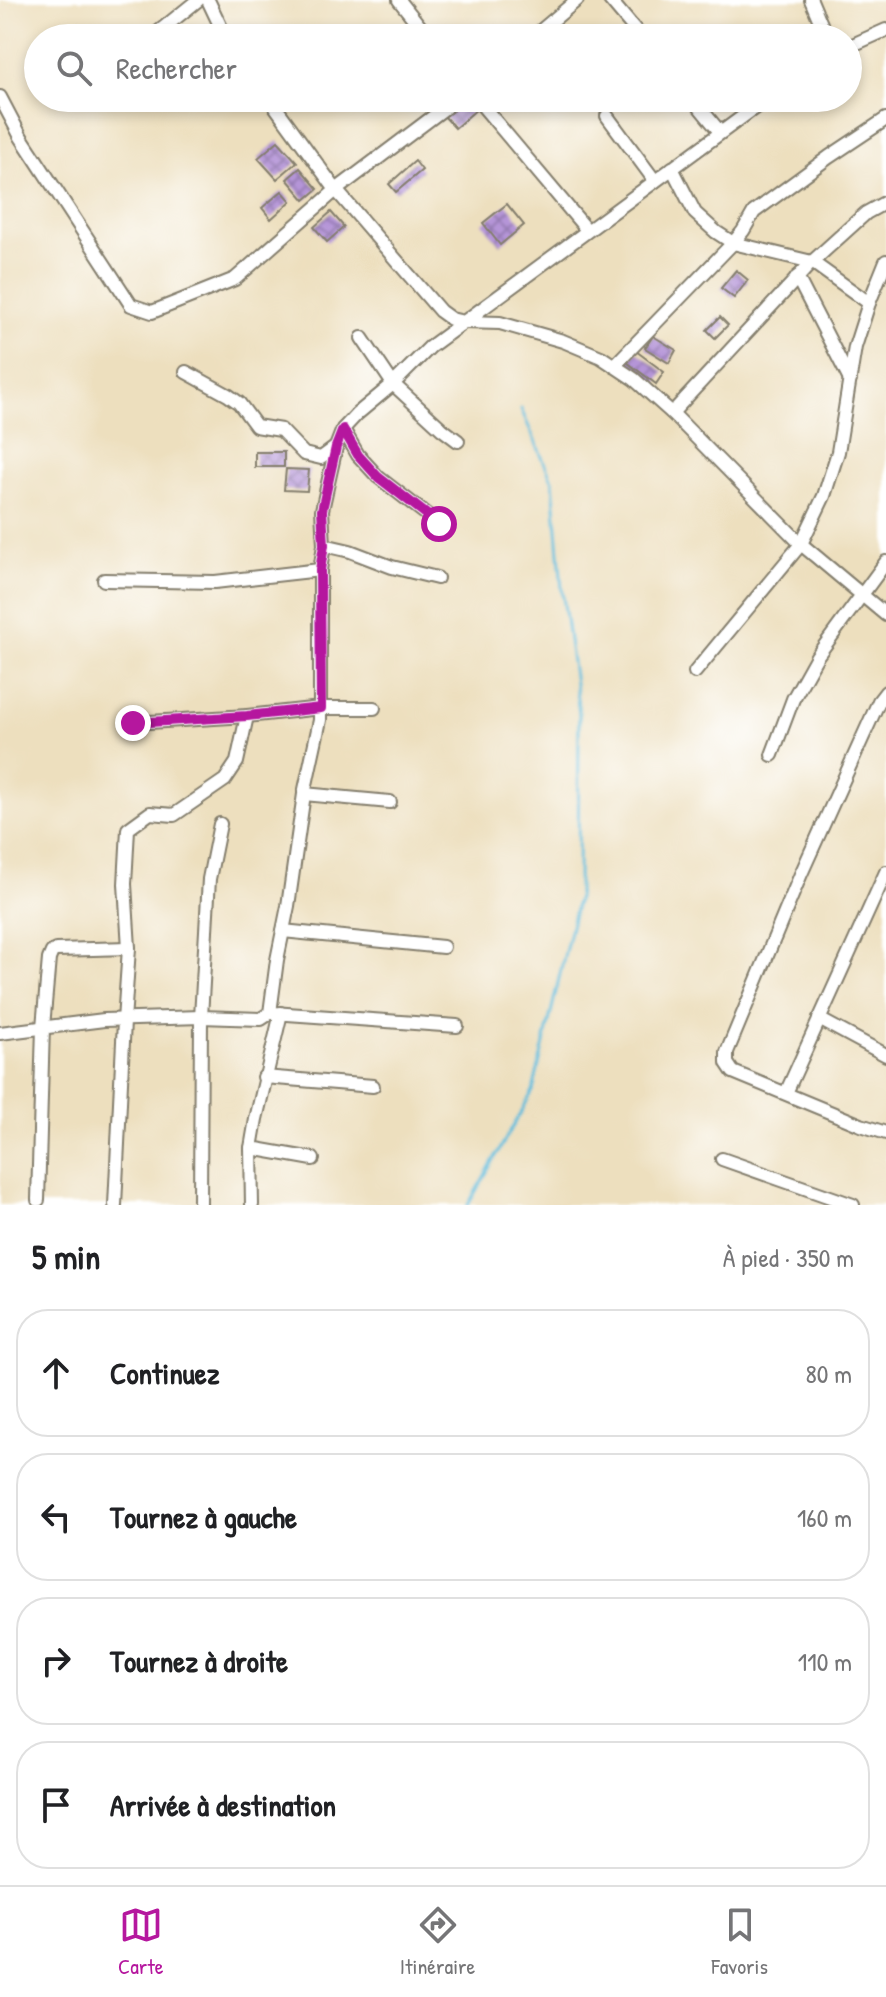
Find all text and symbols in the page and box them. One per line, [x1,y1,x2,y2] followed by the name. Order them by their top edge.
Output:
[24,24,862,112] search box
[52,46,96,90] icon: search
[116,48,237,88] text: Rechercher
[421,506,457,542] route start
[115,705,151,741] route end
[32,1234,100,1280] text: 5 min
[723,1240,854,1275] text: À pied · 350 m
[34,1351,78,1395] icon: ahead
[110,1353,219,1393] text: Continuez
[805,1356,852,1391] text: 80 m
[34,1495,78,1539] icon: left
[110,1497,297,1537] text: Tournez à gauche
[797,1500,852,1535] text: 160 m
[34,1639,78,1683] icon: right
[110,1641,288,1681] text: Tournez à droite
[798,1644,852,1679] text: 110 m
[34,1783,78,1827] icon: arrive
[110,1785,336,1825] text: Arrivée à destination
[118,1903,164,1981] tab: Carte
[400,1903,475,1981] tab: Itinéraire
[712,1903,768,1981] tab: Favoris

